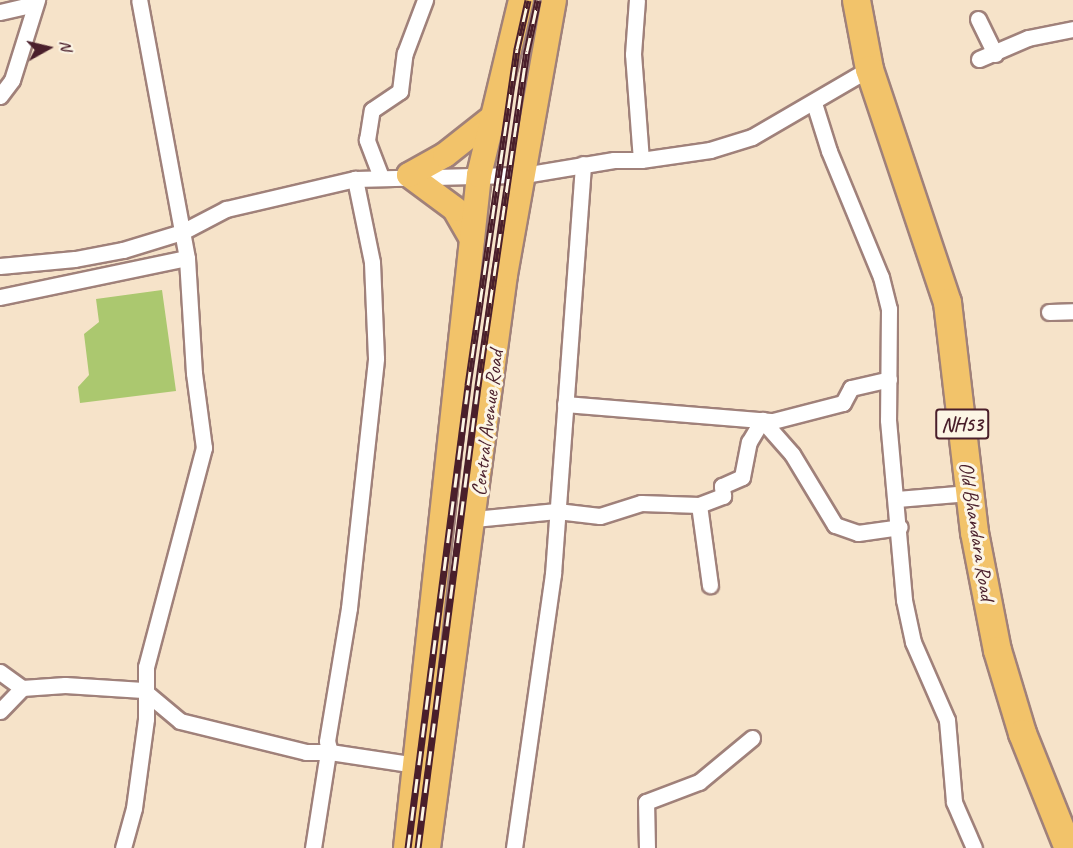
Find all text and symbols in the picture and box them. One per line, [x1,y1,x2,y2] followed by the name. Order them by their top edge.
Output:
[18,18,78,78] north arrow
[55,39,76,52] text: N
[466,349,508,497] street label: Central Avenue Road
[935,407,989,441] road number: NH53
[954,460,1000,602] street label: Old Bhandara Road

